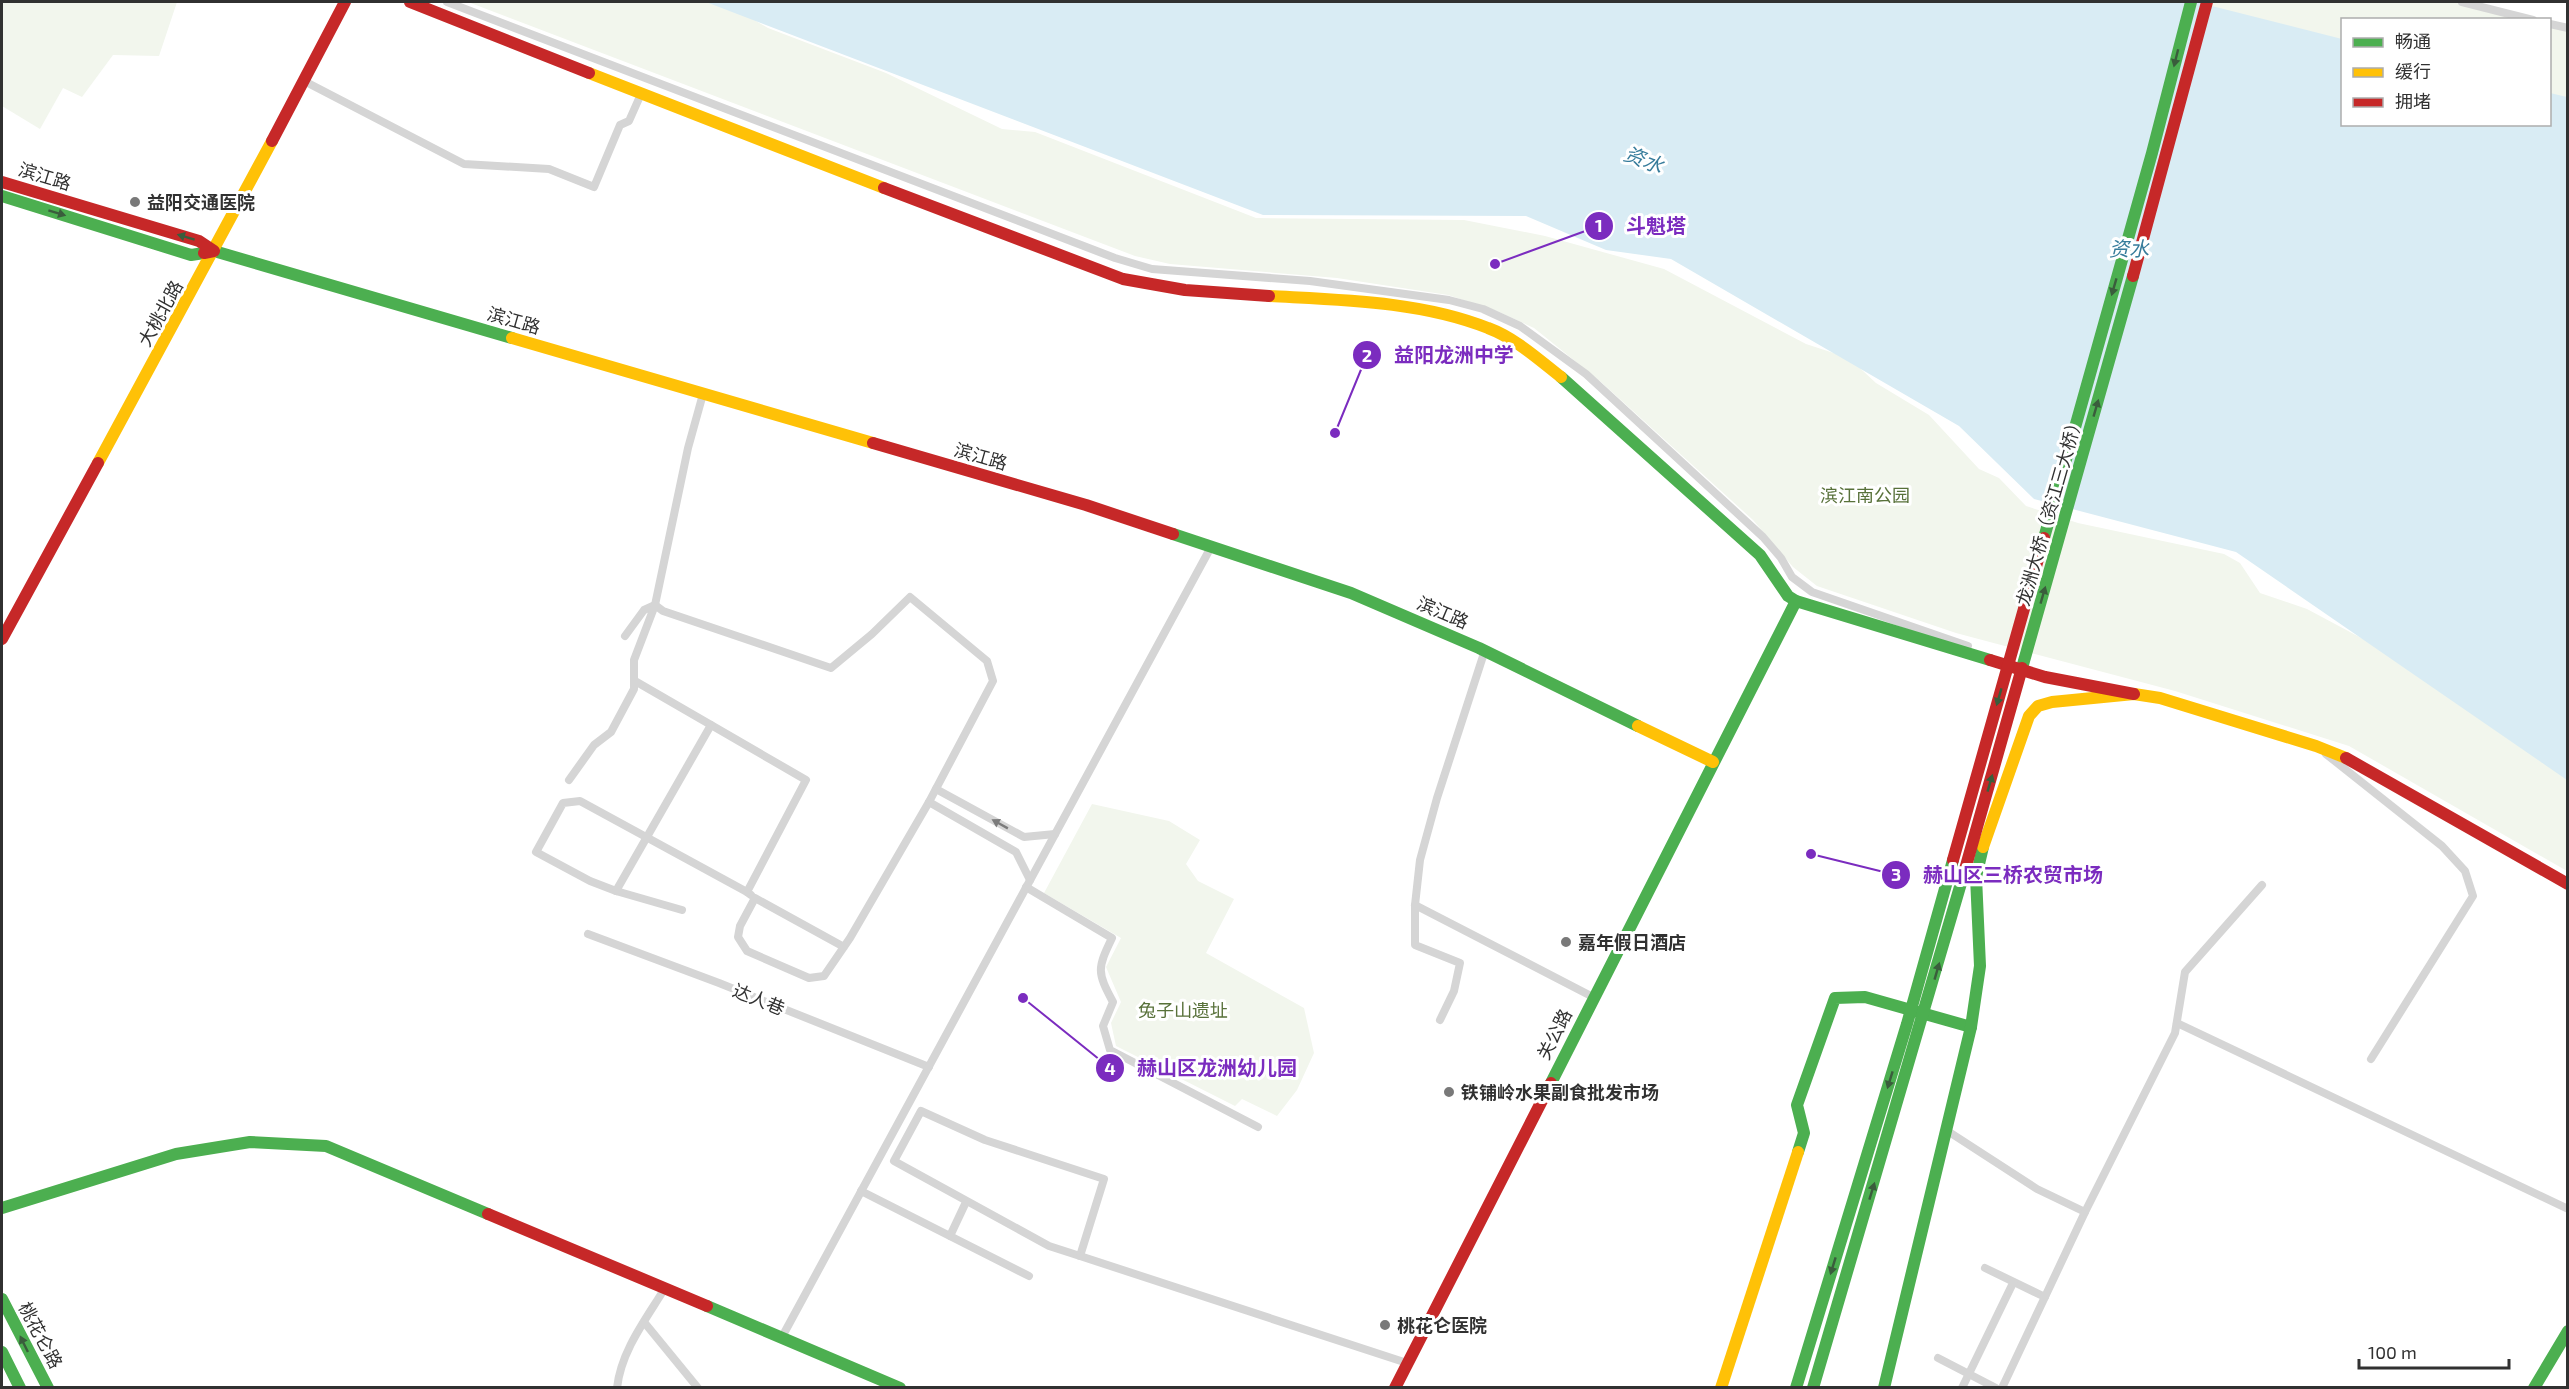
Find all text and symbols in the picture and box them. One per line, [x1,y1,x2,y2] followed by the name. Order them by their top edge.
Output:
[2341,18,2551,126] legend
[2395,30,2431,52] text: 畅通
[2171,49,2180,67] one-way arrow
[2395,60,2431,82] text: 缓行
[2395,90,2431,112] text: 拥堵
[1621,141,1668,178] water label: 资水
[16,158,74,194] street label: 滨江路
[147,191,255,213] place label: 益阳交通医院
[128,195,142,209] marker: 益阳交通医院
[1584,207,1698,245] callout: 斗魁塔
[48,209,66,219] one-way arrow
[1626,213,1686,237] text: 斗魁塔
[1595,214,1603,236] text: 1
[177,232,195,242] one-way arrow
[2109,236,2150,260] water label: 资水
[133,276,187,350] street label: 大桃北路
[2109,278,2118,296] one-way arrow
[485,302,543,338] street label: 滨江路
[1352,336,1526,374] callout: 益阳龙洲中学
[1394,342,1514,366] text: 益阳龙洲中学
[1362,344,1372,366] text: 2
[2092,399,2102,417] one-way arrow
[2011,412,2087,608] street label: 龙洲大桥（资江三大桥）
[952,438,1010,474] street label: 滨江路
[1820,484,1910,506] park label: 滨江南公园
[2039,586,2048,604] one-way arrow
[1414,591,1472,633] street label: 滨江路
[1993,688,2003,706] one-way arrow
[1986,774,1995,792] one-way arrow
[992,819,1009,829] one-way arrow
[1881,856,2115,894] callout: 赫山区三桥农贸市场
[1923,862,2103,886] text: 赫山区三桥农贸市场
[1891,863,1901,885] text: 3
[1578,931,1686,953] place label: 嘉年假日酒店
[1559,935,1573,949] marker: 嘉年假日酒店
[1933,962,1942,980] one-way arrow
[730,979,788,1019] street label: 达人巷
[1138,999,1228,1021] park label: 兔子山遗址
[1532,1005,1576,1063] street label: 关公路
[1095,1049,1309,1087] callout: 赫山区龙洲幼儿园
[1137,1055,1297,1079] text: 赫山区龙洲幼儿园
[1104,1057,1116,1079] text: 4
[1885,1071,1894,1089] one-way arrow
[1461,1081,1659,1103] place label: 铁铺岭水果副食批发市场
[1442,1085,1456,1099] marker: 铁铺岭水果副食批发市场
[1868,1182,1877,1200] one-way arrow
[1828,1257,1837,1275] one-way arrow
[14,1298,68,1372] street label: 桃花仑路
[1397,1314,1487,1336] place label: 桃花仑医院
[1378,1318,1392,1332] marker: 桃花仑医院
[2359,1332,2509,1370] scale bar
[19,1335,29,1352] one-way arrow
[2368,1341,2417,1363] text: 100 m

